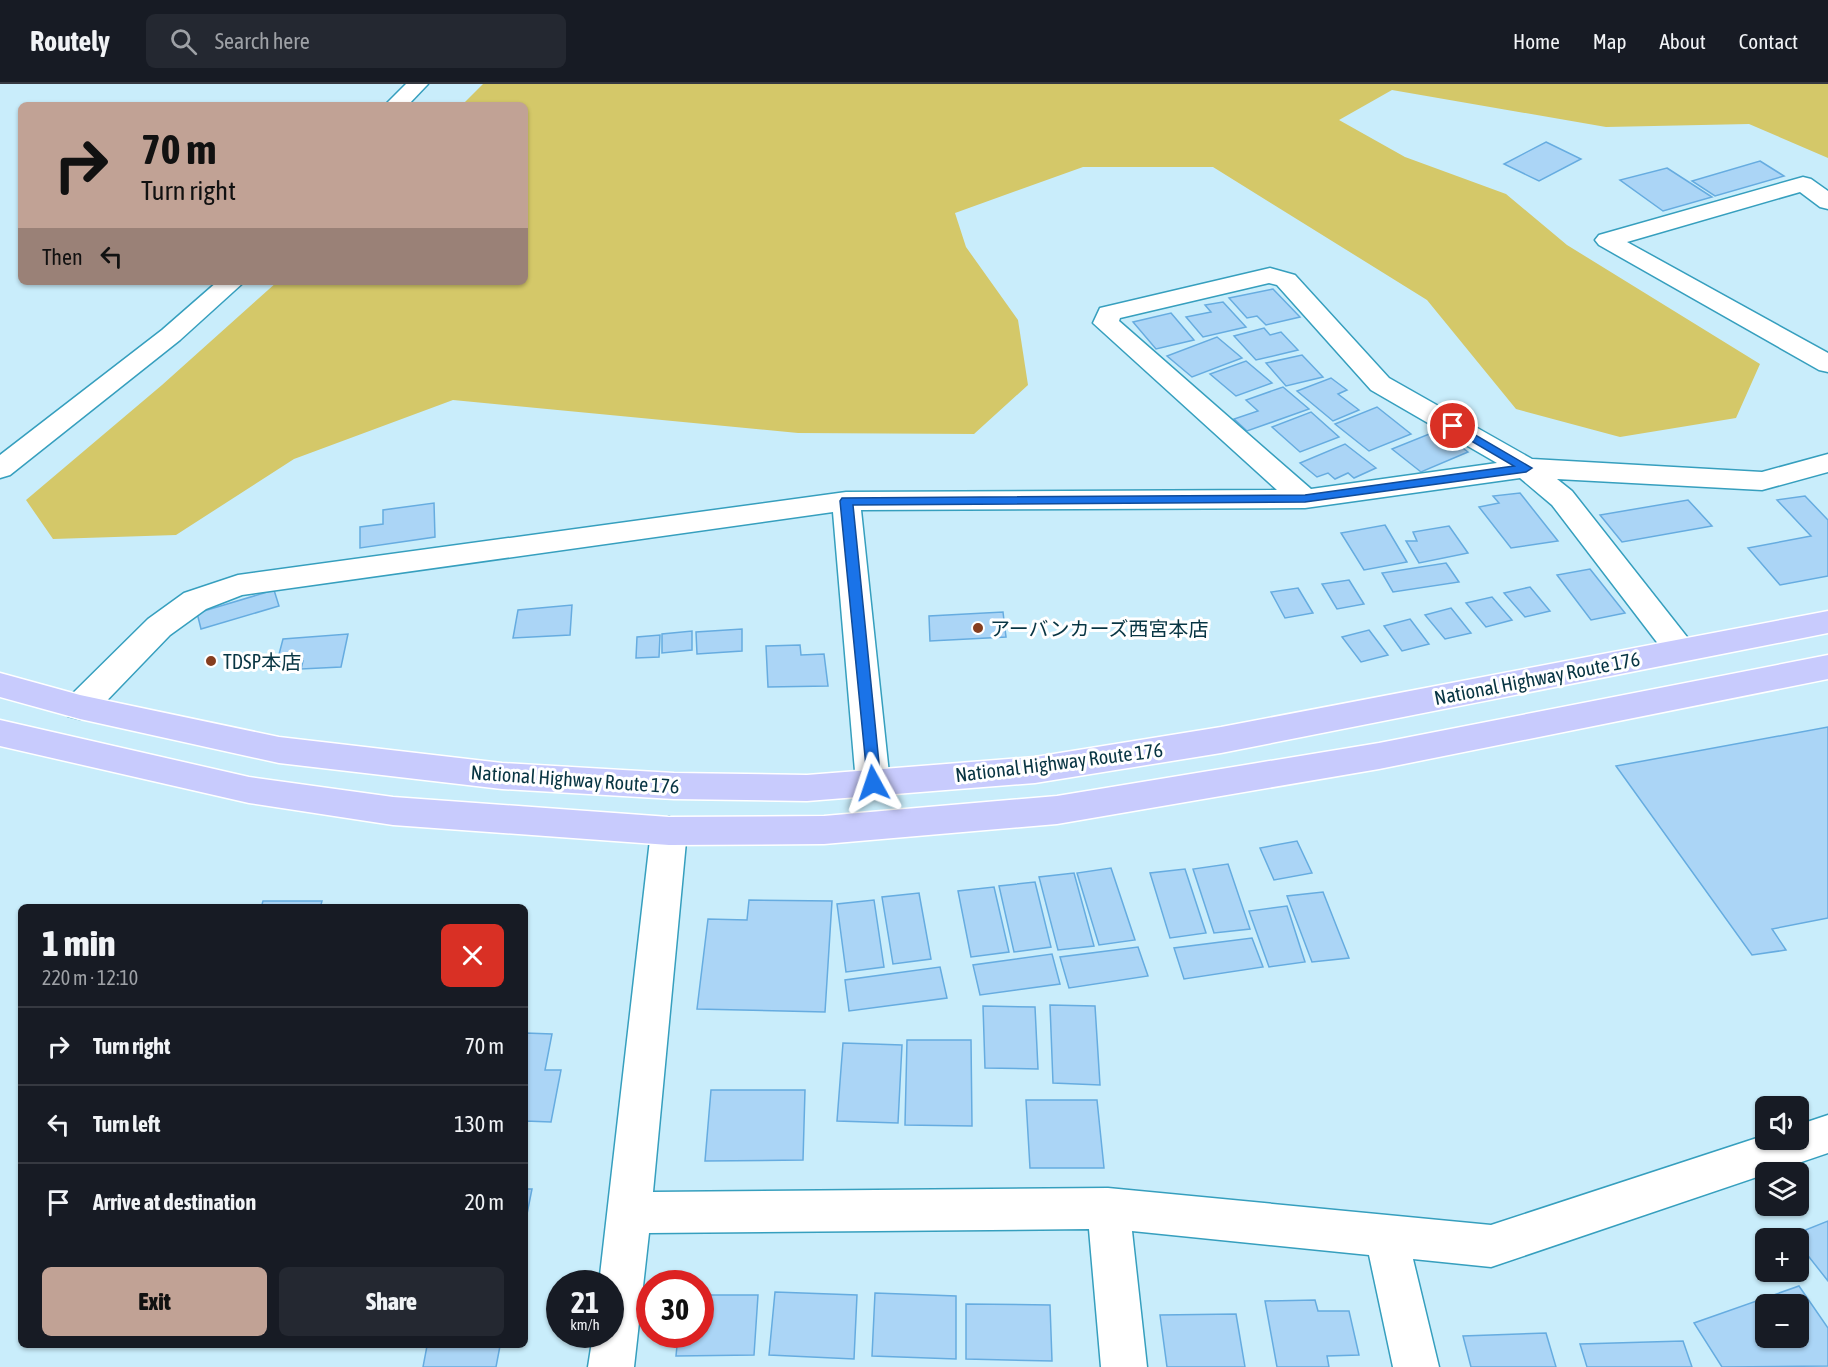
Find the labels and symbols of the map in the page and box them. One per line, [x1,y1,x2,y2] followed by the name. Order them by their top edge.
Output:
[1427,400,1478,451] pin
[990,617,1209,640] place label: アーバンカーズ西宮本店
[971,621,985,635] marker: アーバンカーズ西宮本店
[1432,647,1642,709] street label: National Highway Route 176
[223,650,301,673] place label: TDSP本店
[204,654,218,668] marker: TDSP本店
[954,738,1164,786] street label: National Highway Route 176
[841,751,905,815] position arrow
[470,760,680,798] street label: National Highway Route 176
[636,1270,714,1348] speed limit sign: 30

